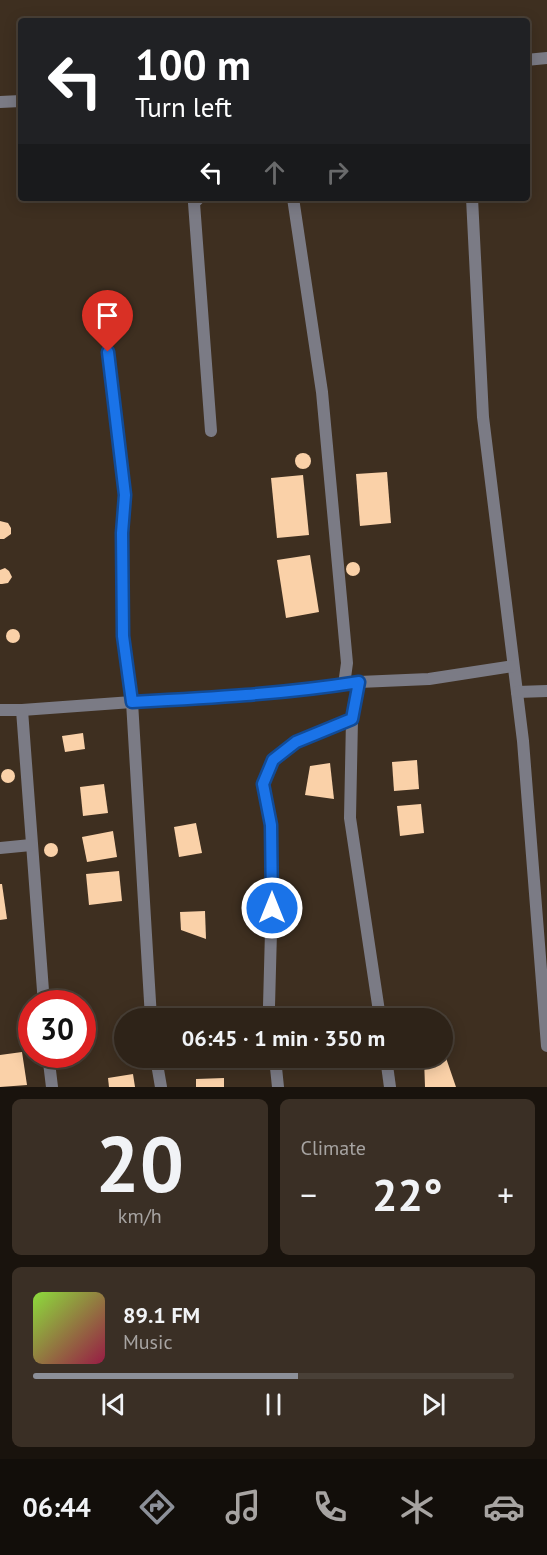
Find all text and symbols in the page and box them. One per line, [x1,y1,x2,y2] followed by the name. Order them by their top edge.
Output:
[135,37,251,92] text: 100 m
[36,42,114,120] icon: left
[135,90,232,124] text: Turn left
[195,156,228,189] icon: left
[258,156,291,189] icon: ahead
[321,156,354,189] icon: right
[82,290,133,352] pin
[91,299,124,332] icon: arrive
[240,876,304,940] position arrow
[18,990,96,1068] speed limit sign: 30
[182,1024,385,1052] text: 06:45 · 1 min · 350 m
[96,1113,184,1214] text: 20
[301,1135,366,1161] text: Climate
[372,1165,443,1223] text: 22°
[301,1173,317,1216] text: −
[497,1173,514,1216] text: +
[118,1203,162,1229] text: km/h
[123,1301,200,1329] text: 89.1 FM
[123,1329,172,1355] text: Music
[97,1388,130,1421] icon: previous
[257,1388,290,1421] icon: pause
[417,1388,450,1421] icon: next
[136,1486,178,1528] icon: directions
[222,1486,264,1528] icon: music
[309,1486,351,1528] icon: phone
[396,1486,438,1528] icon: climate
[483,1486,525,1528] icon: car
[22,1490,91,1524] text: 06:44

